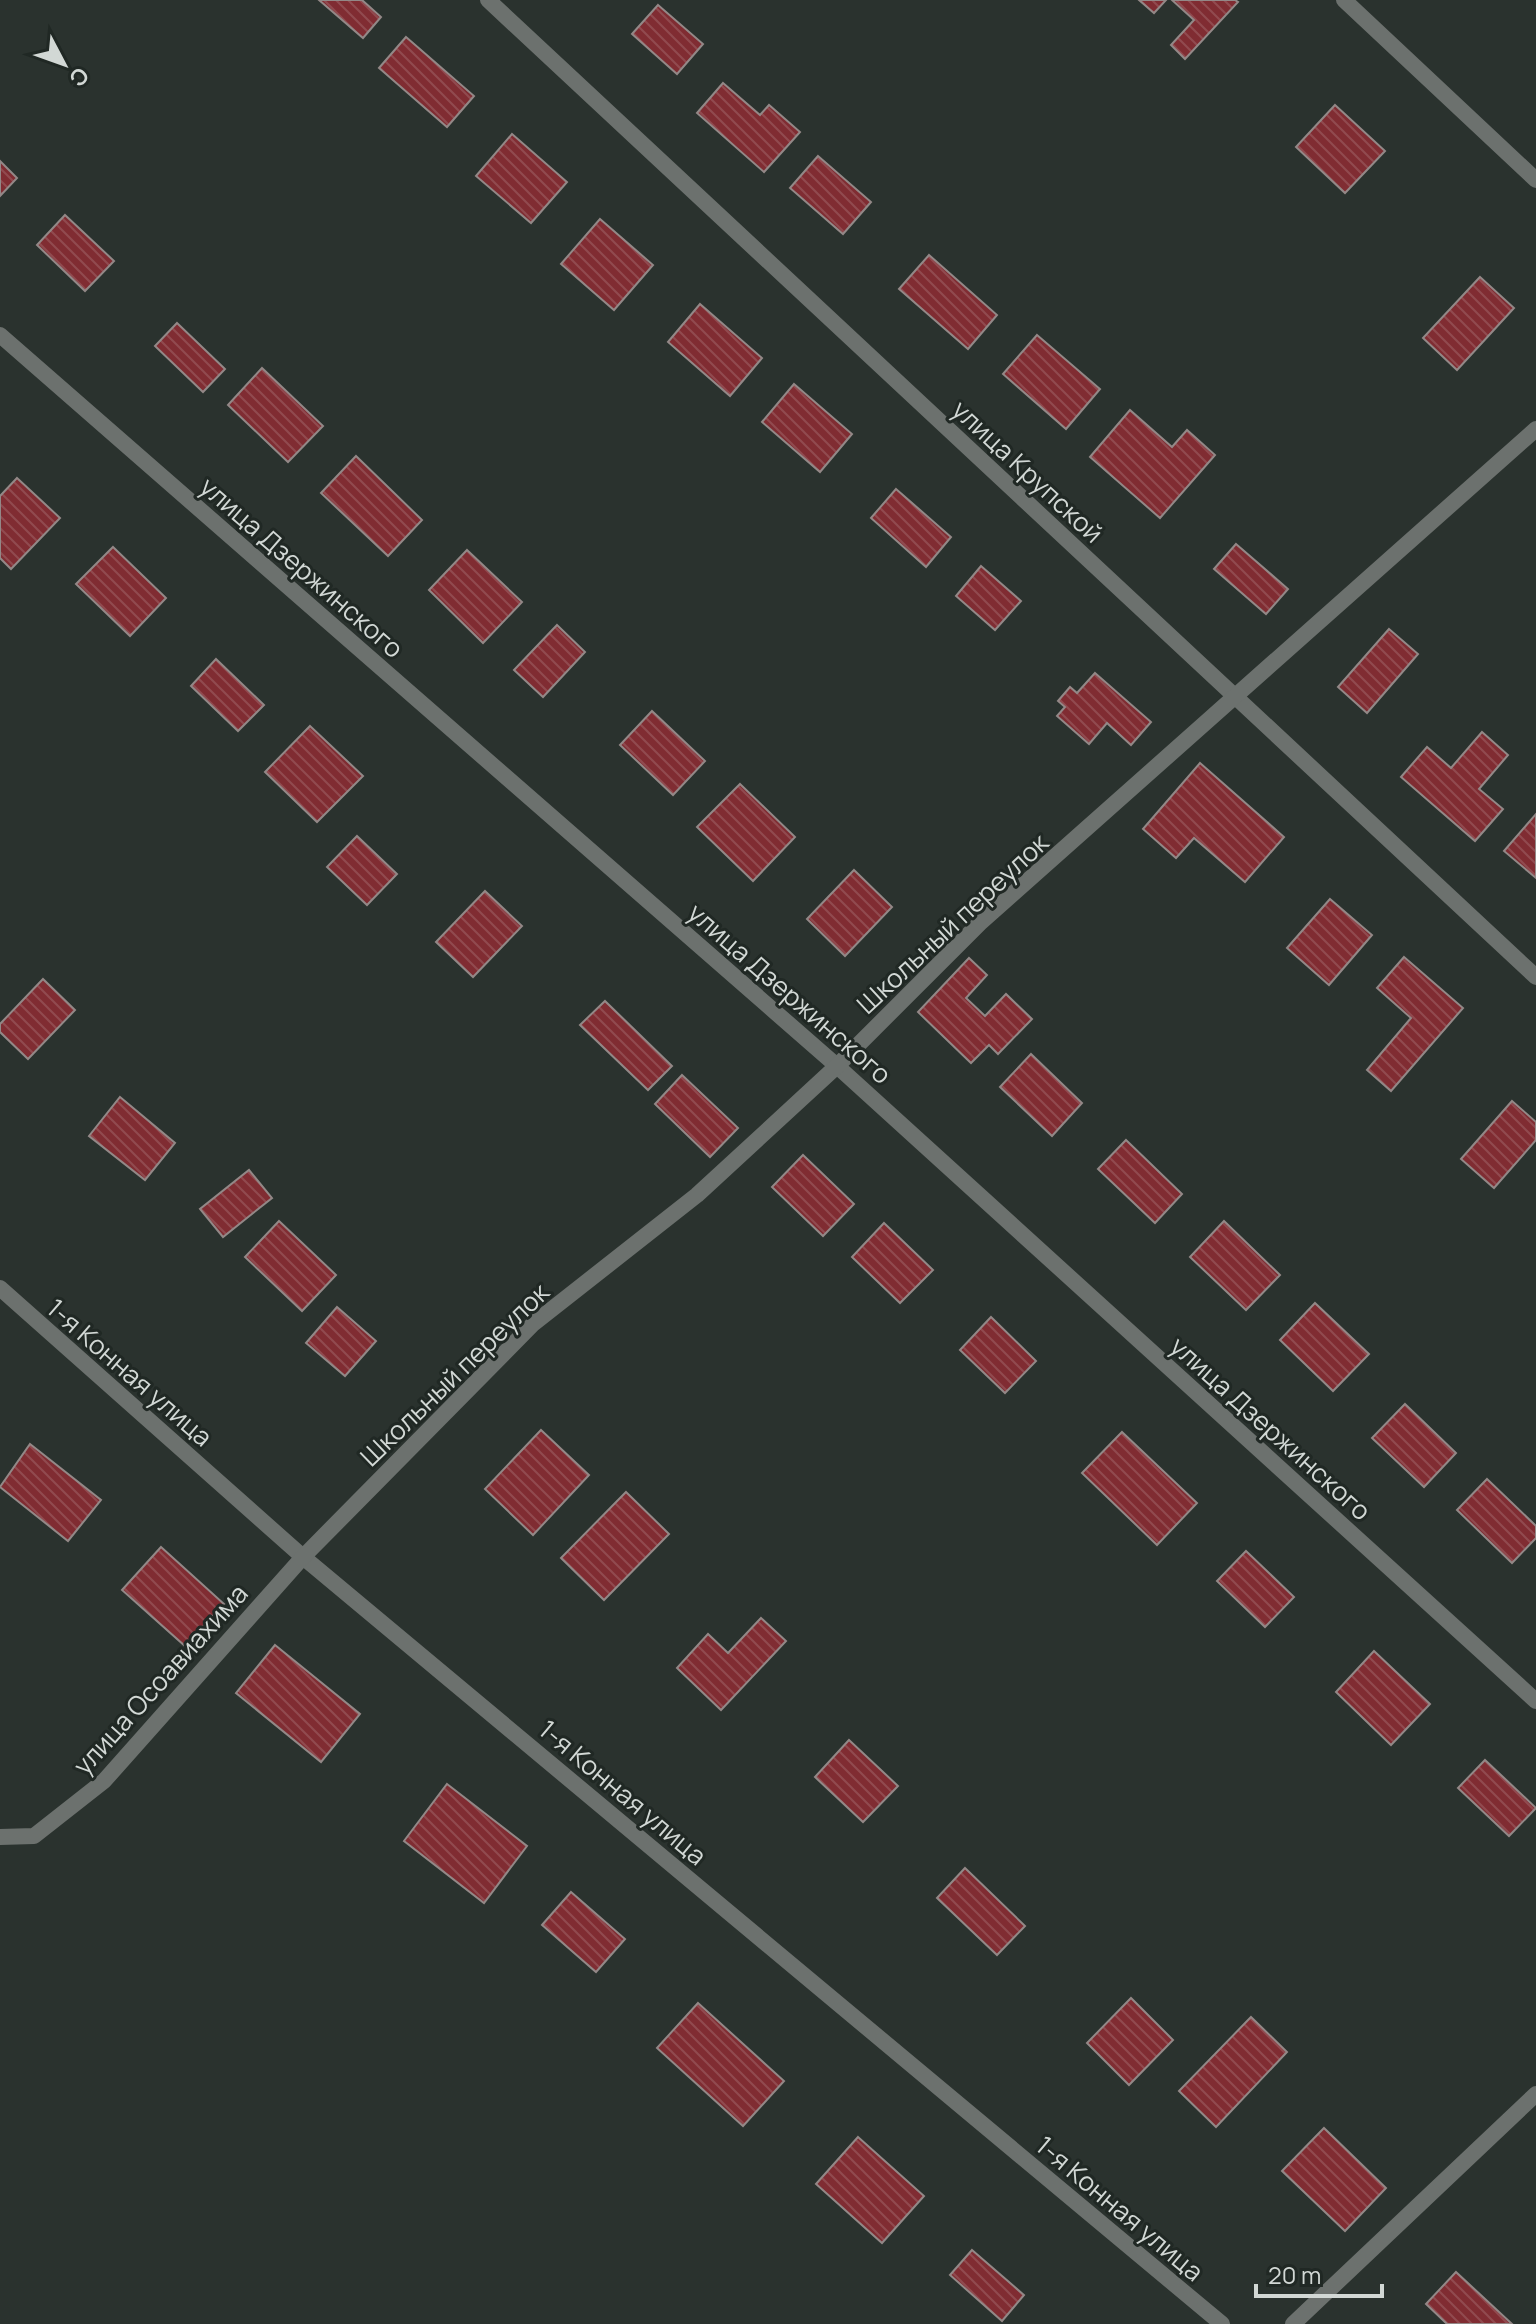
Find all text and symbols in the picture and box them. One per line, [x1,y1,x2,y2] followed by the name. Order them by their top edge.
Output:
[24,24,104,104] north arrow
[62,61,96,93] text: С
[945,391,1111,551] street label: улица Крупской
[192,468,412,666] street label: улица Дзержинского
[848,824,1056,1021] street label: Школьный переулок
[680,894,900,1092] street label: улица Дзержинского
[352,1274,557,1474] street label: Школьный переулок
[39,1290,221,1454] street label: 1-я Конная улица
[1163,1328,1379,1528] street label: улица Дзержинского
[65,1576,255,1782] street label: улица Осоавиахима
[532,1711,714,1873] street label: 1-я Конная улица
[1029,2127,1211,2289] street label: 1-я Конная улица
[1256,2248,1382,2298] scale bar
[1268,2258,1321,2291] text: 20 m

